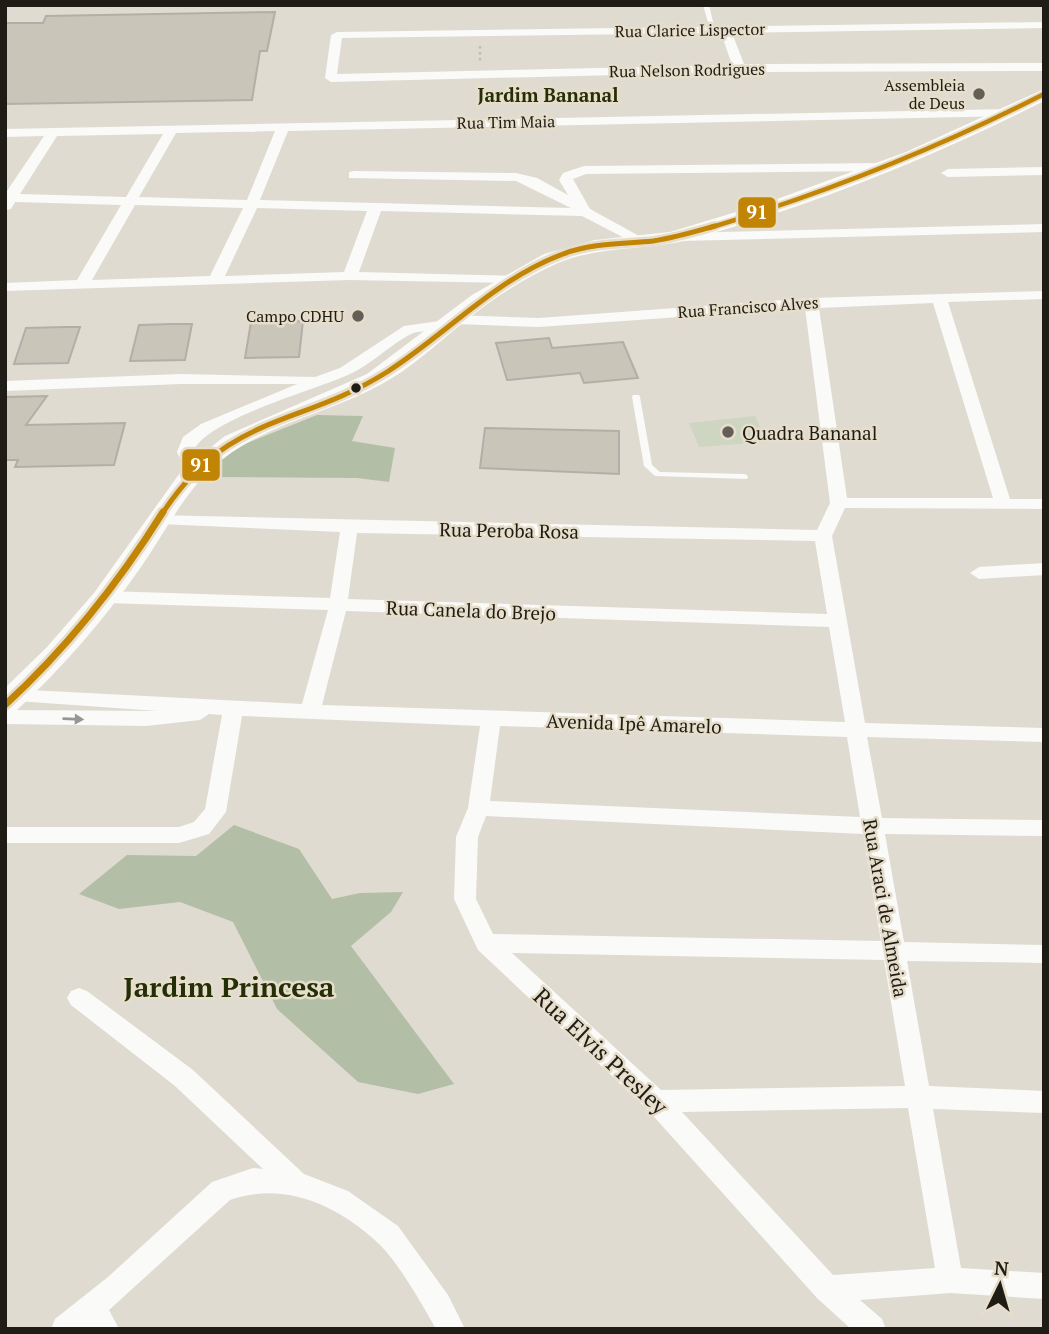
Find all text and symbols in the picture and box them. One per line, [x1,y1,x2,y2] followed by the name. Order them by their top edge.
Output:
[615,18,766,42] street label: Rua Clarice Lispector
[609,58,765,82] street label: Rua Nelson Rodrigues
[884,74,965,114] place label: Assembleia de Deus
[478,82,618,107] district label: Jardim Bananal
[971,86,987,102] marker: Assembleia de Deus
[457,110,555,134] street label: Rua Tim Maia
[737,196,777,229] line badge: 91
[746,199,768,224] text: 91
[677,291,819,323] street label: Rua Francisco Alves
[246,305,344,327] place label: Campo CDHU
[350,308,366,324] marker: Campo CDHU
[349,381,363,395] unlabelled marker
[742,420,877,445] place label: Quadra Bananal
[720,424,736,440] marker: Quadra Bananal
[181,448,221,482] line badge: 91
[190,452,212,477] text: 91
[439,516,580,544] street label: Rua Peroba Rosa
[386,595,556,625] street label: Rua Canela do Brejo
[546,707,722,739] street label: Avenida Ipê Amarelo
[63,714,85,725] one-way arrow
[858,817,914,1000] street label: Rua Araci de Almeida
[124,968,335,1005] district label: Jardim Princesa
[527,981,675,1122] street label: Rua Elvis Presley
[965,1250,1035,1320] north arrow
[993,1254,1010,1281] text: N

